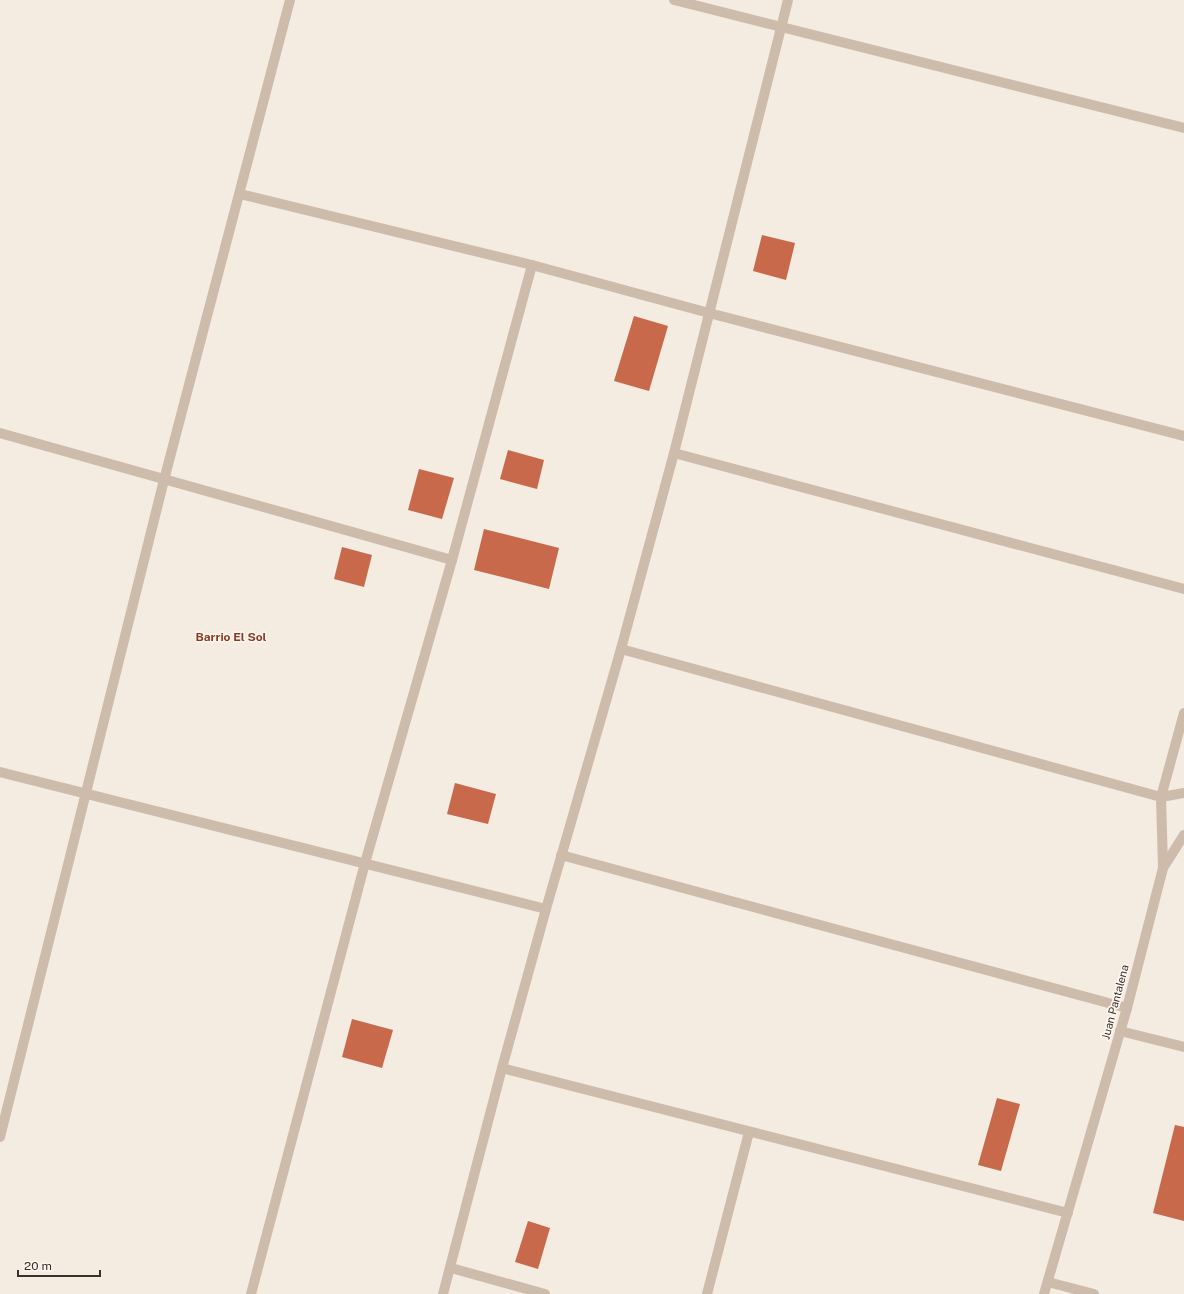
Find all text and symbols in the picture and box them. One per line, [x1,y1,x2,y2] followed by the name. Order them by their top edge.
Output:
[196,630,267,644] district label: Barrio El Sol
[1099,963,1131,1041] street label: Juan Pantalena
[18,1252,100,1278] scale bar
[24,1259,52,1273] text: 20 m

